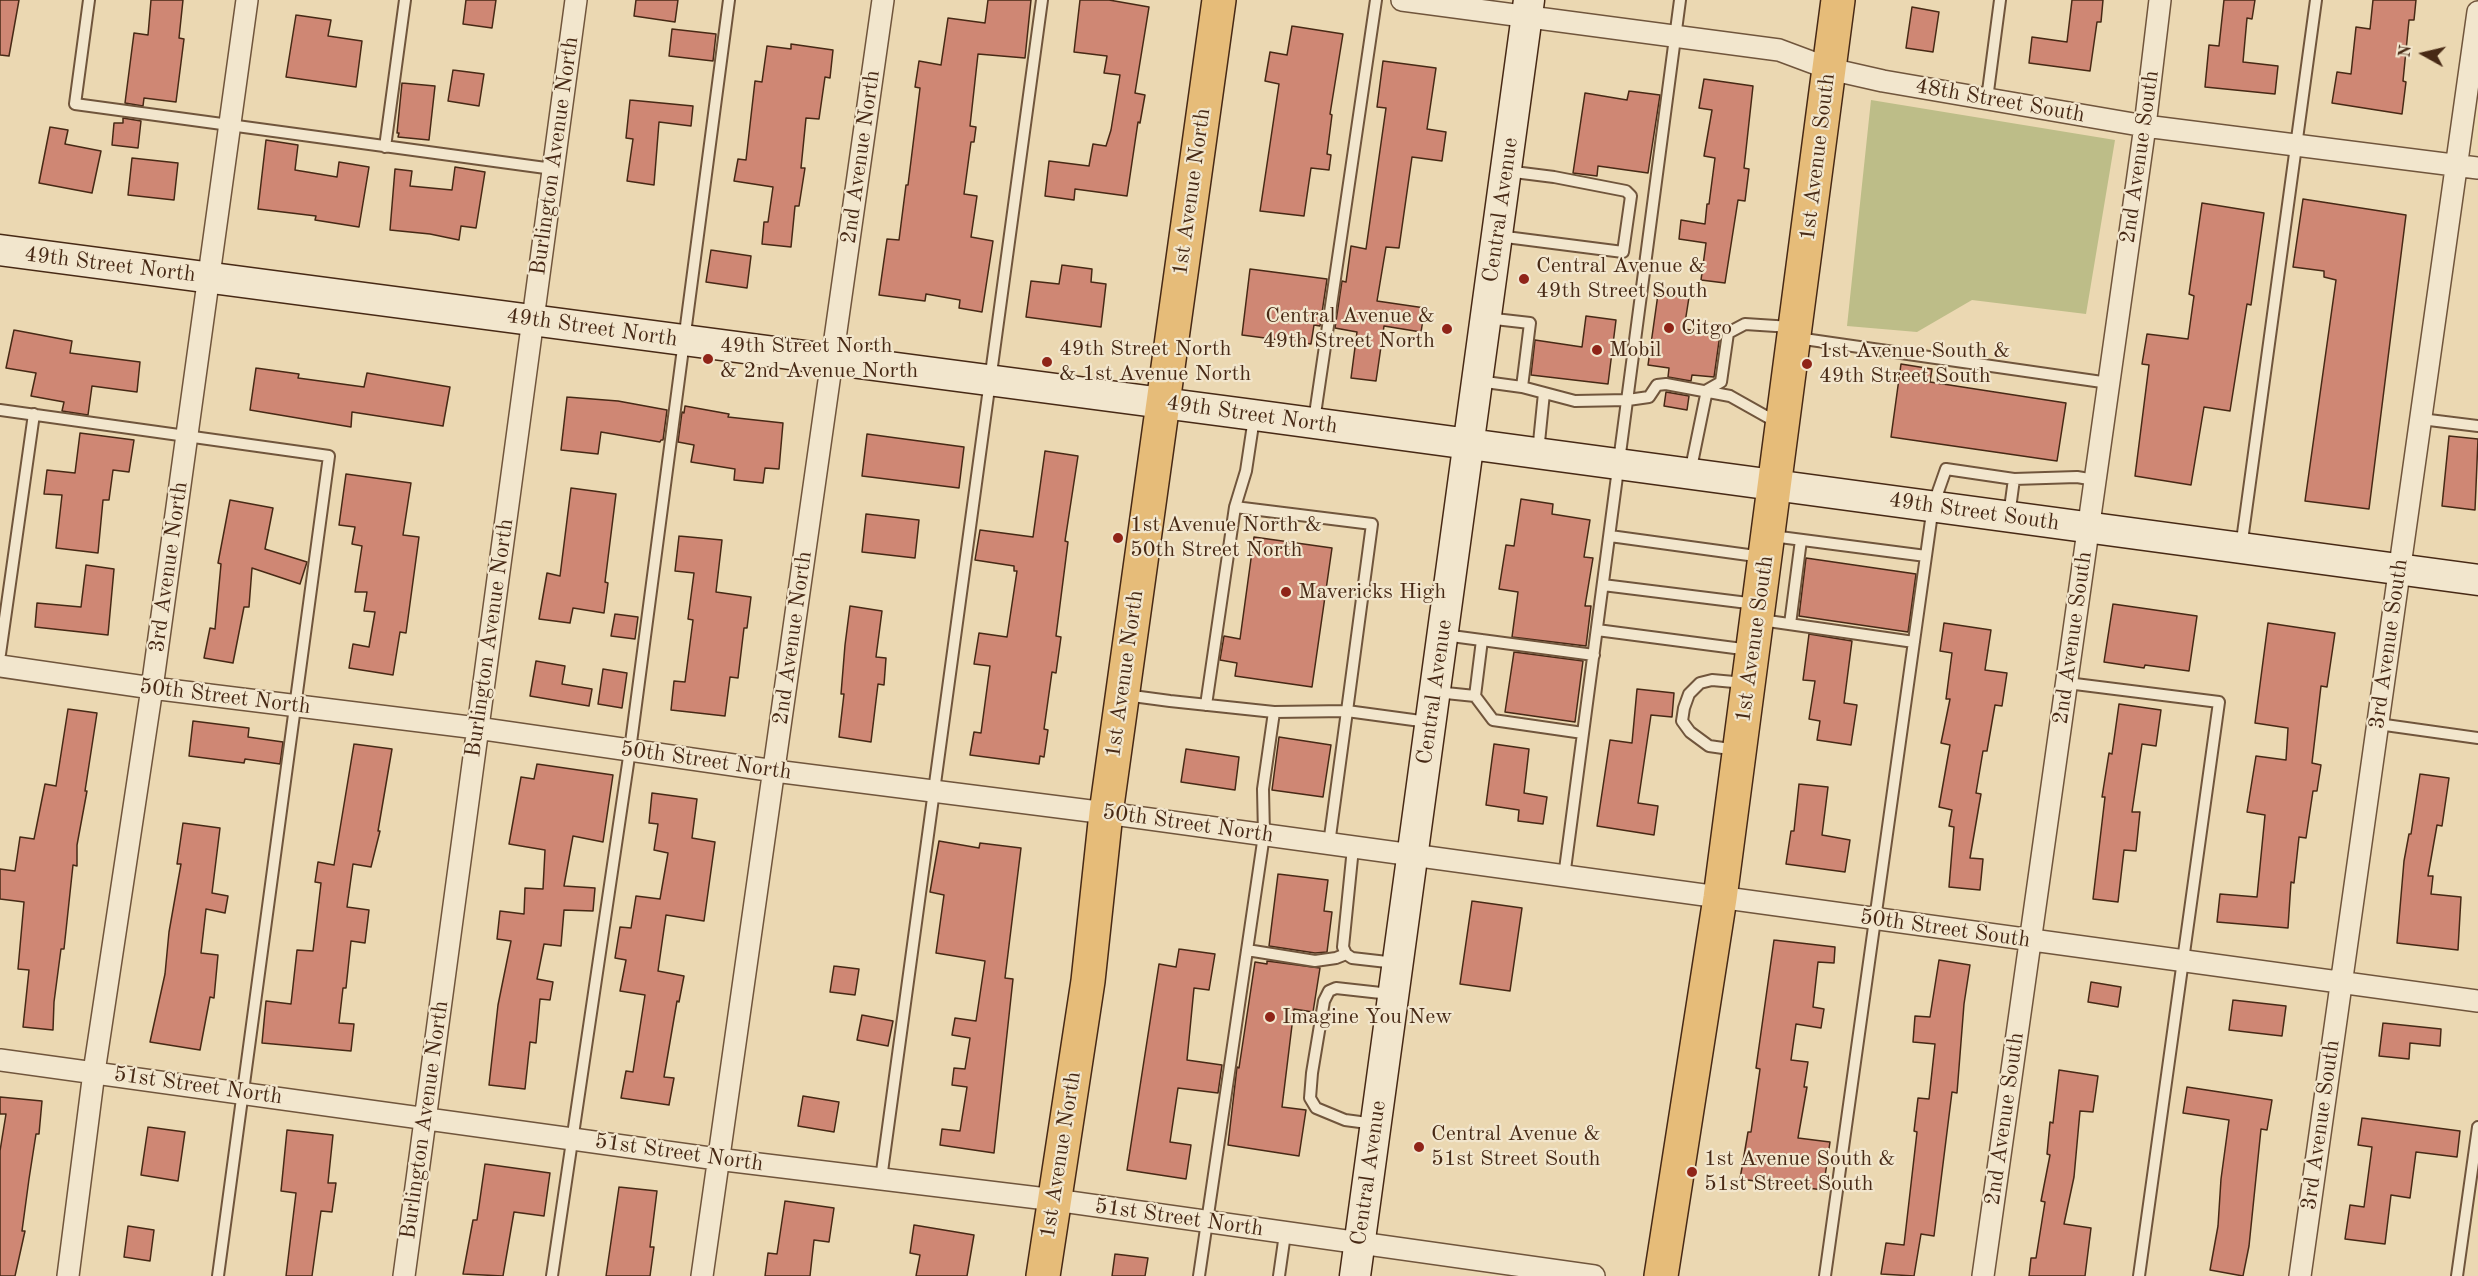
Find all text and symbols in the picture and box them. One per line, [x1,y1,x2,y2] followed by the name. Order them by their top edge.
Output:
[2394,24,2454,84] north arrow
[525,35,585,277] street label: Burlington Avenue North
[2397,44,2415,59] text: N
[836,69,886,245] street label: 2nd Avenue North
[2115,69,2165,245] street label: 2nd Avenue South
[1795,72,1841,242] street label: 1st Avenue South
[1913,73,2087,129] street label: 48th Street South
[1167,107,1217,277] street label: 1st Avenue North
[1478,136,1524,284] street label: Central Avenue
[23,241,197,289] street label: 49th Street North
[1536,253,1708,304] place label: Central Avenue & 49th Street South
[1517,272,1531,286] marker: Central Avenue & 49th Street South
[505,303,679,353] street label: 49th Street North
[1263,303,1435,354] place label: Central Avenue & 49th Street North
[1681,315,1732,341] place label: Citgo
[1662,321,1676,335] marker: Citgo
[1440,322,1454,336] marker: Central Avenue & 49th Street North
[720,333,918,384] place label: 49th Street North & 2nd Avenue North
[1059,336,1251,388] place label: 49th Street North & 1st Avenue North
[1609,337,1661,363] place label: Mobil
[1819,338,2011,390] place label: 1st Avenue South & 49th Street South
[1590,343,1604,357] marker: Mobil
[701,352,715,366] marker: 49th Street North & 2nd Avenue North
[1040,355,1054,369] marker: 49th Street North & 1st Avenue North
[1800,357,1814,371] marker: 1st Avenue South & 49th Street South
[1165,390,1339,440] street label: 49th Street North
[144,480,194,654] street label: 3rd Avenue North
[1887,487,2061,537] street label: 49th Street South
[1130,512,1322,564] place label: 1st Avenue North & 50th Street North
[460,517,520,759] street label: Burlington Avenue North
[1111,531,1125,545] marker: 1st Avenue North & 50th Street North
[768,550,818,726] street label: 2nd Avenue North
[2048,550,2098,726] street label: 2nd Avenue South
[1730,554,1780,724] street label: 1st Avenue South
[2364,557,2414,731] street label: 3rd Avenue South
[1298,579,1446,605] place label: Mavericks High
[1279,585,1293,599] marker: Mavericks High
[1100,589,1150,759] street label: 1st Avenue North
[1412,618,1458,766] street label: Central Avenue
[138,673,312,721] street label: 50th Street North
[619,736,793,786] street label: 50th Street North
[1101,799,1275,849] street label: 50th Street North
[1858,904,2032,954] street label: 50th Street South
[395,999,455,1241] street label: Burlington Avenue North
[1282,1004,1452,1030] place label: Imagine You New
[1263,1010,1277,1024] marker: Imagine You New
[1980,1031,2030,1207] street label: 2nd Avenue South
[2296,1038,2346,1212] street label: 3rd Avenue South
[112,1061,284,1111] street label: 51st Street North
[1035,1070,1087,1240] street label: 1st Avenue North
[1346,1099,1392,1247] street label: Central Avenue
[1431,1121,1601,1172] place label: Central Avenue & 51st Street South
[593,1128,765,1178] street label: 51st Street North
[1412,1140,1426,1154] marker: Central Avenue & 51st Street South
[1704,1146,1896,1198] place label: 1st Avenue South & 51st Street South
[1685,1165,1699,1179] marker: 1st Avenue South & 51st Street South
[1093,1193,1265,1243] street label: 51st Street North

